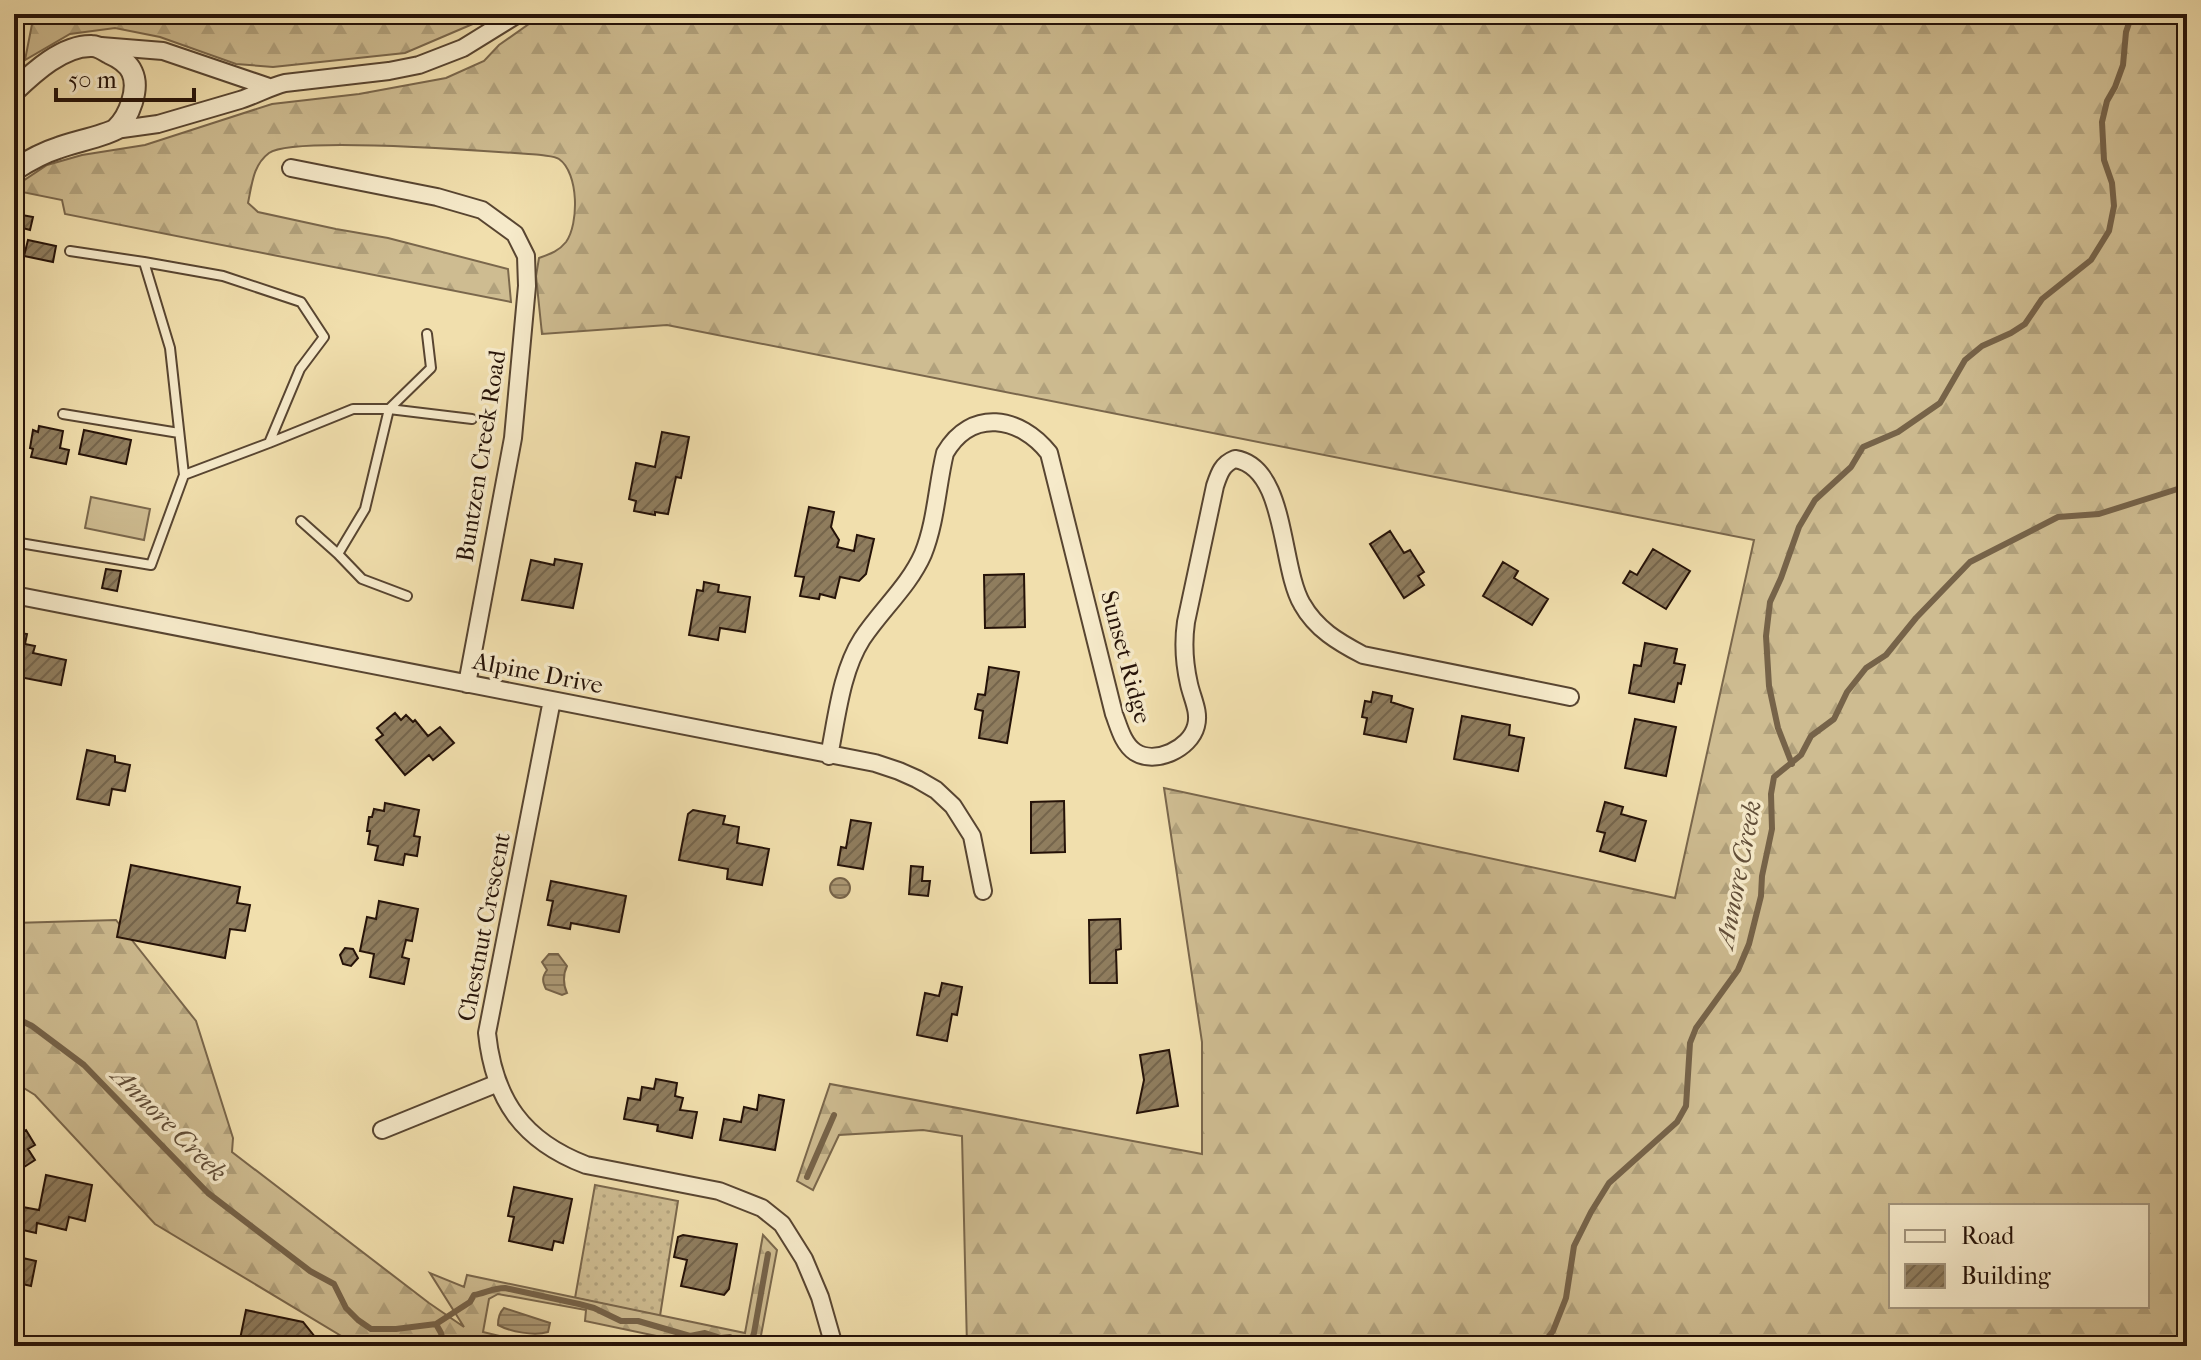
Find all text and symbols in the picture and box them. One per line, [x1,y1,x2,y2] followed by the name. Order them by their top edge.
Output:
[56,52,194,102] scale bar
[68,66,117,94] text: 50 m
[450,347,512,564] street label: Buntzen Creek Road
[1095,588,1157,727] street label: Sunset Ridge
[470,647,605,699] street label: Alpine Drive
[1708,798,1768,953] water label: Annore Creek
[452,830,516,1024] street label: Chestnut Crescent
[104,1058,234,1188] water label: Annore Creek
[1889,1204,2149,1308] legend
[1961,1222,2015,1250] text: Road
[1961,1262,2052,1290] text: Building

